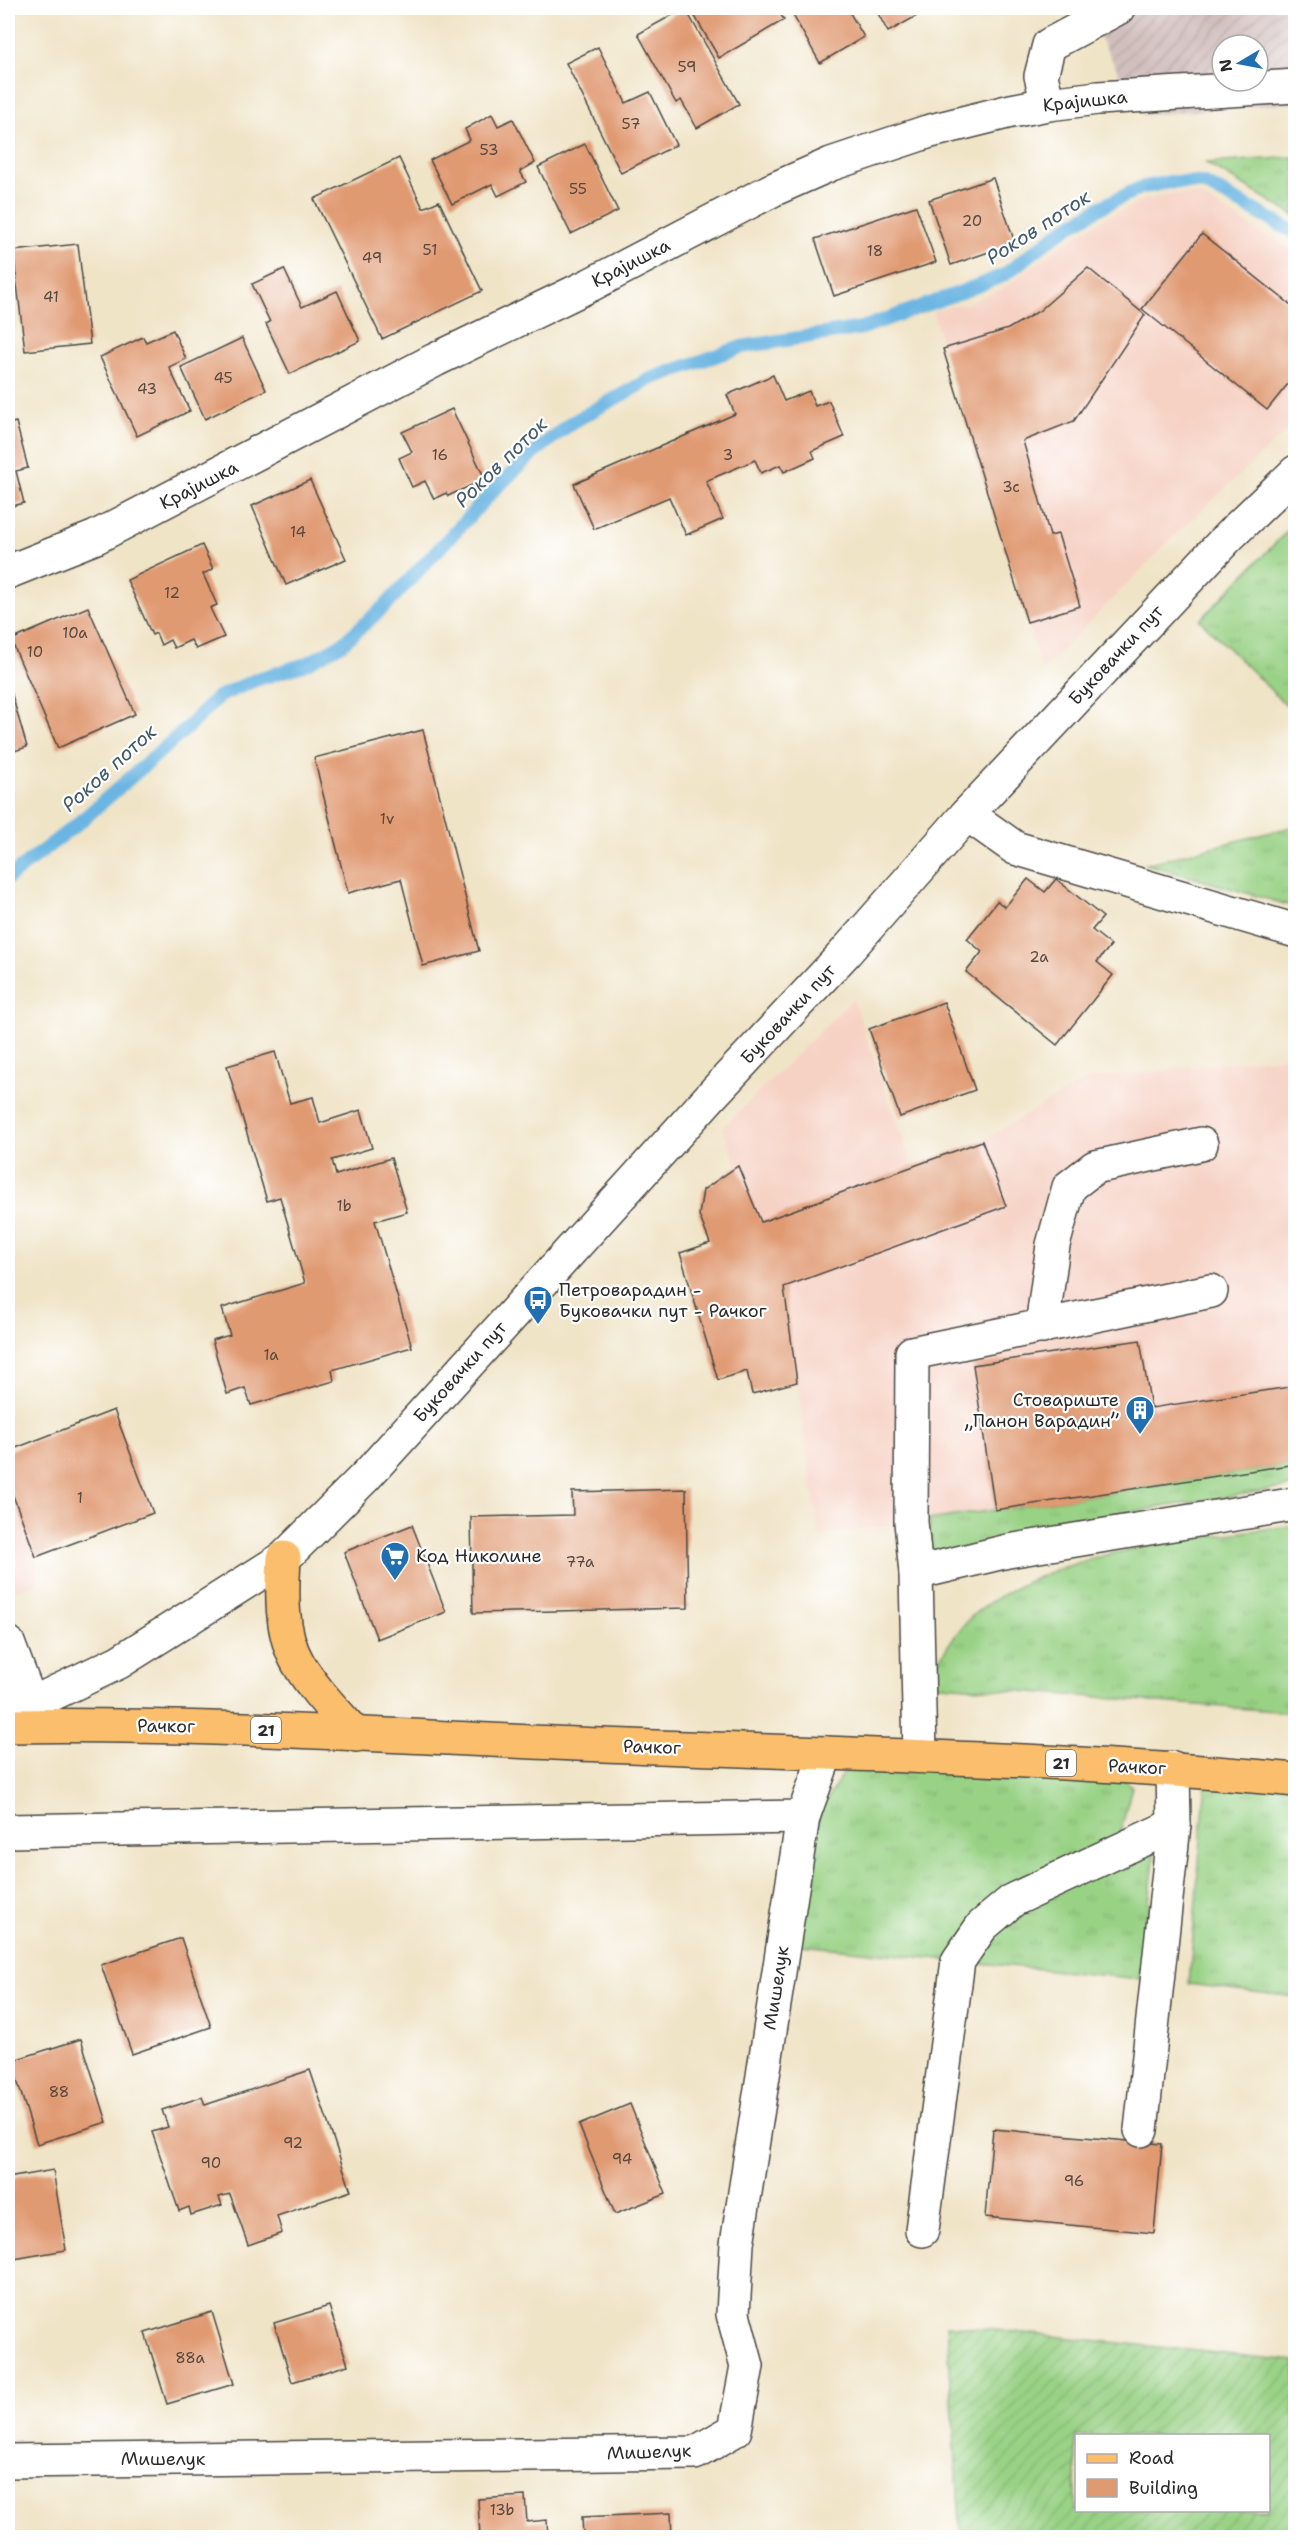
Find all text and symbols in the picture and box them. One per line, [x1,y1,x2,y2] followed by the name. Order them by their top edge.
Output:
[1210,33,1270,93] north arrow
[678,57,696,77] house number: 59
[1214,57,1237,74] text: N
[1041,85,1129,117] street label: Крајишка
[622,114,640,134] house number: 57
[480,140,499,160] house number: 53
[569,179,587,199] house number: 55
[981,183,1095,270] water label: Роков поток
[962,211,982,231] house number: 20
[588,233,674,293] street label: Крајишка
[423,240,437,260] house number: 51
[867,241,883,261] house number: 18
[362,248,382,268] house number: 49
[43,287,59,307] house number: 41
[213,368,233,388] house number: 45
[137,379,157,399] house number: 43
[449,411,553,513] water label: Роков поток
[432,445,448,465] house number: 16
[723,445,733,465] house number: 3
[156,455,242,515] street label: Крајишка
[1002,477,1020,497] house number: 3c
[290,522,306,542] house number: 14
[164,583,180,603] house number: 12
[1063,599,1169,710] street label: Буковачки пут
[62,623,88,643] house number: 10a
[27,642,43,662] house number: 10
[56,718,162,817] water label: Роков поток
[380,809,394,829] house number: 1v
[1029,947,1049,967] house number: 2a
[735,958,841,1069] street label: Буковачки пут
[337,1196,351,1216] house number: 1b
[559,1278,767,1323] place label: Петроварадин - Буковачки пут - Рачког
[522,1284,554,1326] bus stop icon: Петроварадин - Буковачки пут - Рачког
[408,1316,513,1428] street label: Буковачки пут
[263,1345,279,1365] house number: 1a
[964,1388,1119,1433] place label: Стовариште „Панон Варадин”
[1124,1394,1156,1436] building icon: Стовариште „Панон Варадин”
[77,1488,83,1508] house number: 1
[379,1540,411,1582] supermarket icon: Код Николине
[416,1544,542,1568] place label: Код Николине
[566,1552,595,1572] house number: 77a
[137,1713,195,1739] street label: Рачког
[251,1717,281,1743] road number: 21
[623,1734,681,1760] street label: Рачког
[1046,1750,1076,1776] road number: 21
[1107,1753,1167,1781] street label: Рачког
[758,1944,795,2032] street label: Мишелук
[49,2082,69,2102] house number: 88
[283,2133,303,2153] house number: 92
[612,2149,632,2169] house number: 94
[201,2153,221,2173] house number: 90
[1064,2171,1084,2191] house number: 96
[175,2348,205,2368] house number: 88a
[1075,2434,1270,2512] legend
[606,2439,692,2465] street label: Мишелук
[1129,2446,1174,2470] text: Road
[121,2447,206,2471] street label: Мишелук
[1129,2476,1198,2500] text: Building
[490,2500,514,2520] house number: 13b

